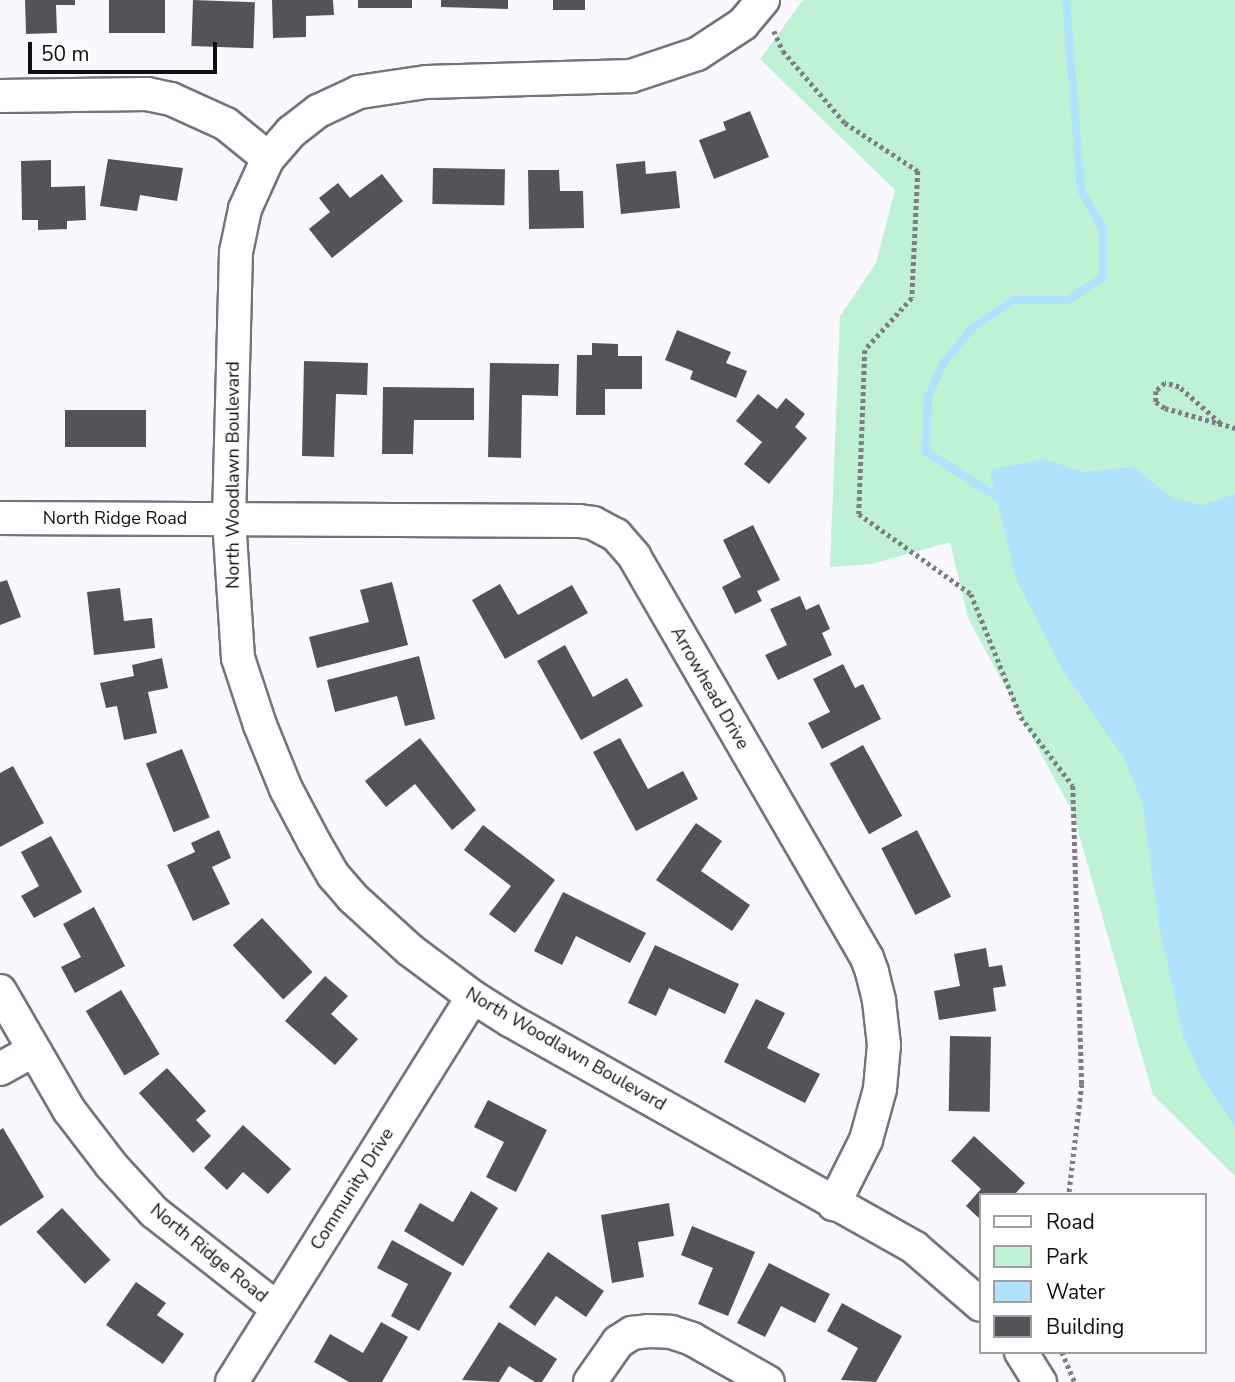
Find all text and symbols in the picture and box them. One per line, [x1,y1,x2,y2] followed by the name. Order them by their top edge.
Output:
[32,28,220,72] scale bar
[41,40,90,68] text: 50 m
[222,361,244,589] street label: North Woodlawn Boulevard
[43,507,187,529] street label: North Ridge Road
[666,623,754,753] street label: Arrowhead Drive
[462,983,670,1115] street label: North Woodlawn Boulevard
[306,1124,398,1254] street label: Community Drive
[979,1193,1207,1354] legend
[146,1199,272,1307] street label: North Ridge Road
[1046,1208,1095,1236] text: Road
[1046,1243,1088,1271] text: Park
[1046,1278,1105,1306] text: Water
[1046,1313,1124,1341] text: Building

